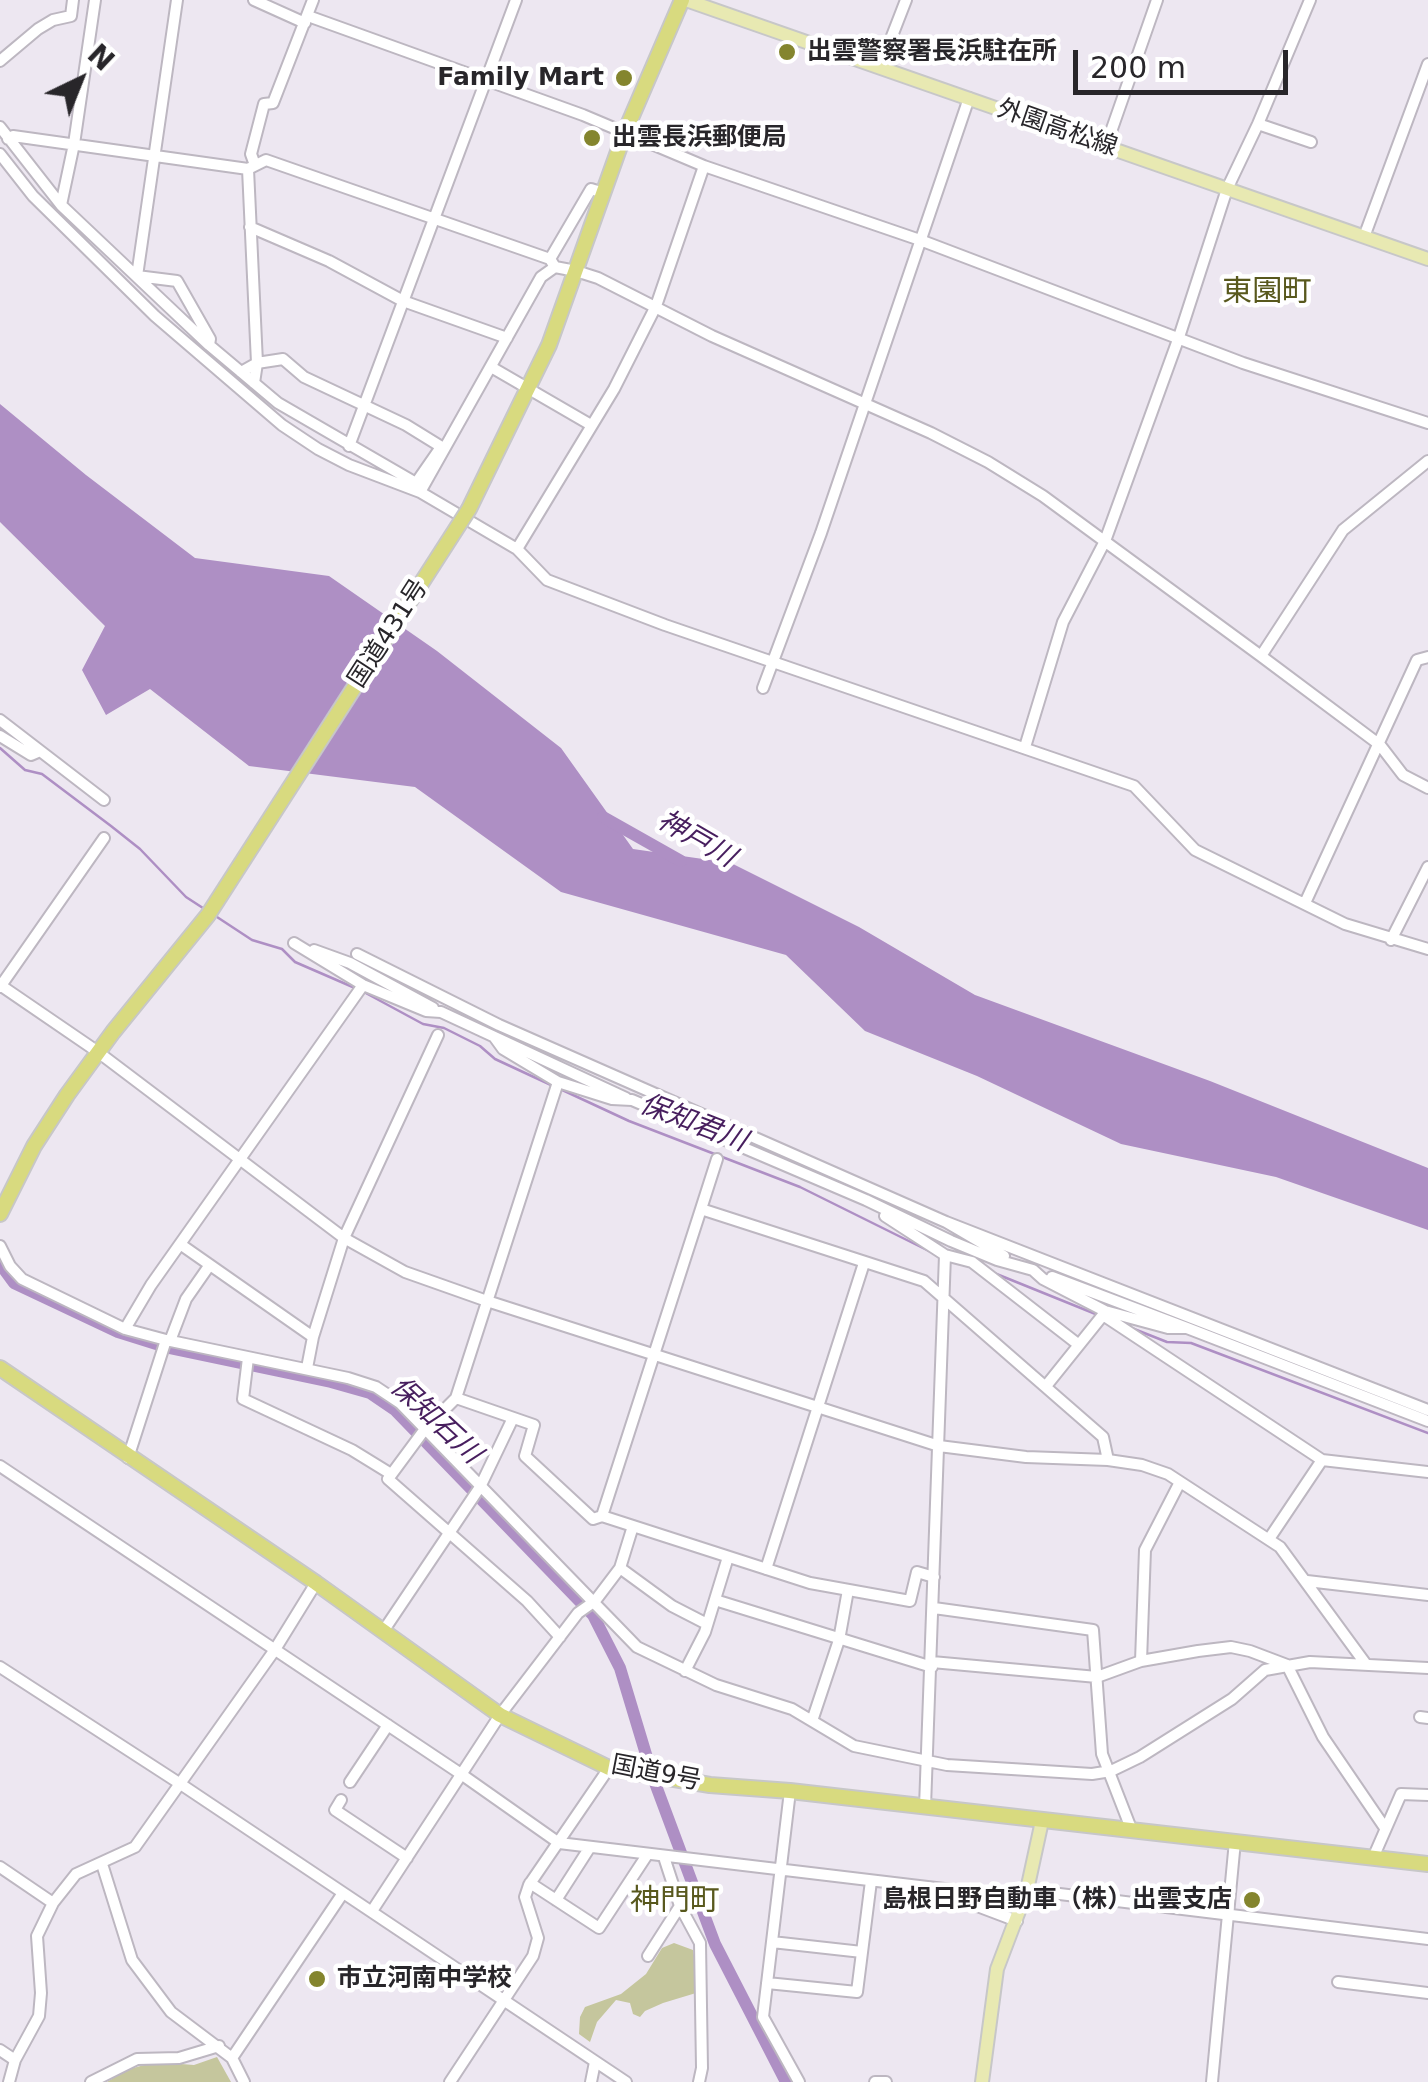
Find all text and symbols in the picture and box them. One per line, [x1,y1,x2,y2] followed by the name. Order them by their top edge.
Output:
[30,30,130,130] north arrow
[1078,30,1293,92] scale bar
[807,37,1057,67] place label: 出雲警察署長浜駐在所
[81,38,121,78] text: N
[776,41,798,63] marker: 出雲警察署長浜駐在所
[1090,50,1186,85] text: 200 m
[437,63,604,93] place label: Family Mart
[613,67,635,89] marker: Family Mart
[993,94,1121,164] street label: 外園高松線
[612,123,787,153] place label: 出雲長浜郵便局
[581,127,603,149] marker: 出雲長浜郵便局
[1222,275,1312,311] district label: 東園町
[343,574,435,694] street label: 国道431号
[651,804,741,876] water label: 神戸川
[635,1088,751,1160] water label: 保知君川
[383,1371,487,1471] water label: 保知石川
[609,1751,703,1797] street label: 国道9号
[630,1884,720,1920] district label: 神門町
[882,1885,1232,1915] place label: 島根日野自動車（株）出雲支店
[1241,1889,1263,1911] marker: 島根日野自動車（株）出雲支店
[337,1964,512,1994] place label: 市立河南中学校
[306,1968,328,1990] marker: 市立河南中学校

